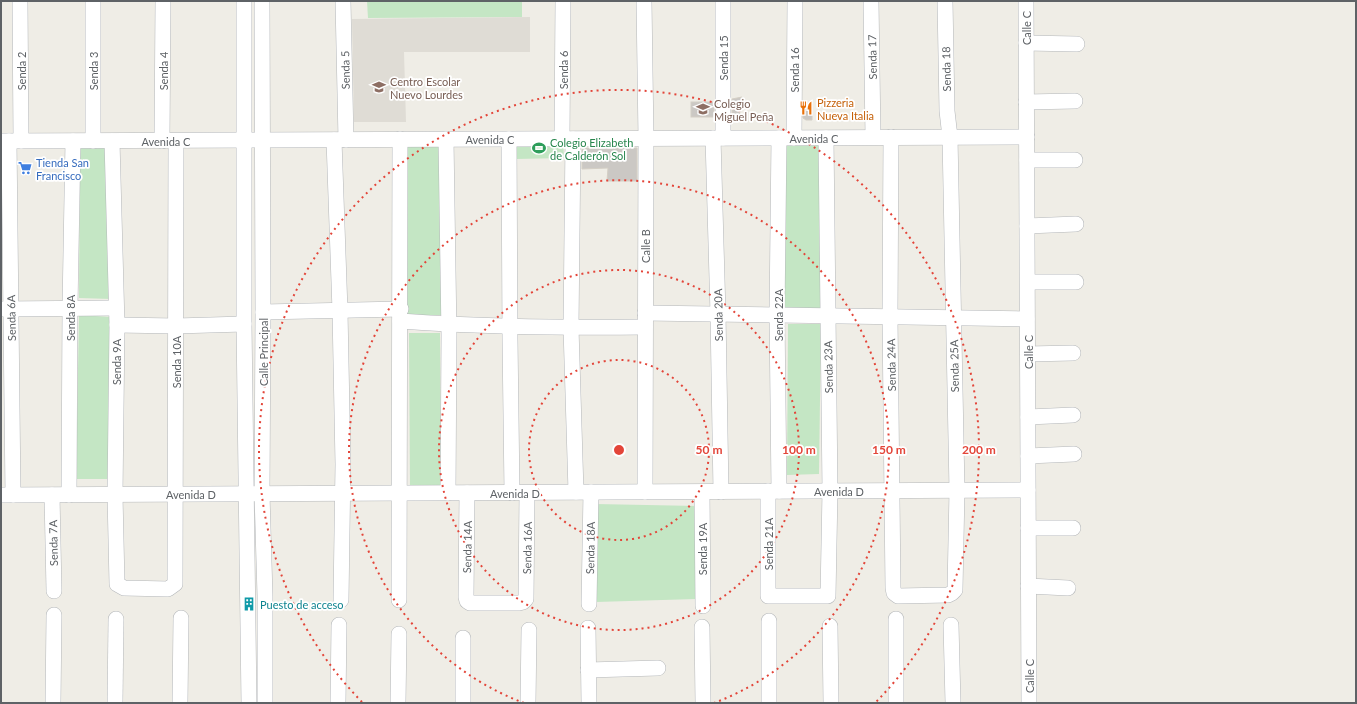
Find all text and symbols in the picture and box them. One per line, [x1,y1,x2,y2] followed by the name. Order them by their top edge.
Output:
[1020,10,1033,45] street label: Calle C
[865,34,879,80] street label: Senda 17
[717,35,730,81] street label: Senda 15
[939,46,953,92] street label: Senda 18
[788,47,801,93] street label: Senda 16
[157,51,170,90] street label: Senda 4
[338,51,352,89] street label: Senda 5
[557,51,570,89] street label: Senda 6
[15,52,28,90] street label: Senda 2
[87,52,100,90] street label: Senda 3
[390,75,463,101] place label: Centro Escolar Nuevo Lourdes
[371,79,387,95] school or university icon: Centro Escolar Nuevo Lourdes
[817,96,874,122] place label: Pizzeria Nueva Italia
[714,97,774,123] place label: Colegio Miguel Peña
[798,100,814,116] restaurant icon: Pizzeria Nueva Italia
[695,101,711,117] school or university icon: Colegio Miguel Peña
[790,132,839,145] street label: Avenida C
[466,133,515,146] street label: Avenida C
[142,135,191,148] street label: Avenida C
[550,136,633,162] place label: Colegio Elizabeth de Calderón Sol
[531,140,547,156] sports icon: Colegio Elizabeth de Calderón Sol
[36,156,89,182] place label: Tienda San Francisco
[17,160,33,176] supermarket icon: Tienda San Francisco
[639,229,652,263] street label: Calle B
[711,288,725,341] street label: Senda 20A
[772,288,785,341] street label: Senda 22A
[4,294,18,341] street label: Senda 6A
[64,294,77,341] street label: Senda 8A
[257,318,270,386] street label: Calle Principal
[1022,334,1035,369] street label: Calle C
[170,335,183,388] street label: Senda 10A
[110,338,123,385] street label: Senda 9A
[884,338,898,391] street label: Senda 24A
[947,339,961,392] street label: Senda 25A
[821,340,835,393] street label: Senda 23A
[696,442,722,457] text: 50 m
[782,442,816,457] text: 100 m
[872,442,906,457] text: 150 m
[962,442,996,457] text: 200 m
[612,443,626,457] centre of rings
[814,485,864,498] street label: Avenida D
[490,487,540,500] street label: Avenida D
[166,488,216,501] street label: Avenida D
[762,517,775,570] street label: Senda 21A
[46,519,60,566] street label: Senda 7A
[460,520,474,573] street label: Senda 14A
[520,521,534,574] street label: Senda 16A
[583,521,597,574] street label: Senda 18A
[696,522,709,575] street label: Senda 19A
[241,596,257,612] building icon: Puesto de acceso
[260,598,344,611] place label: Puesto de acceso
[1023,658,1036,693] street label: Calle C

